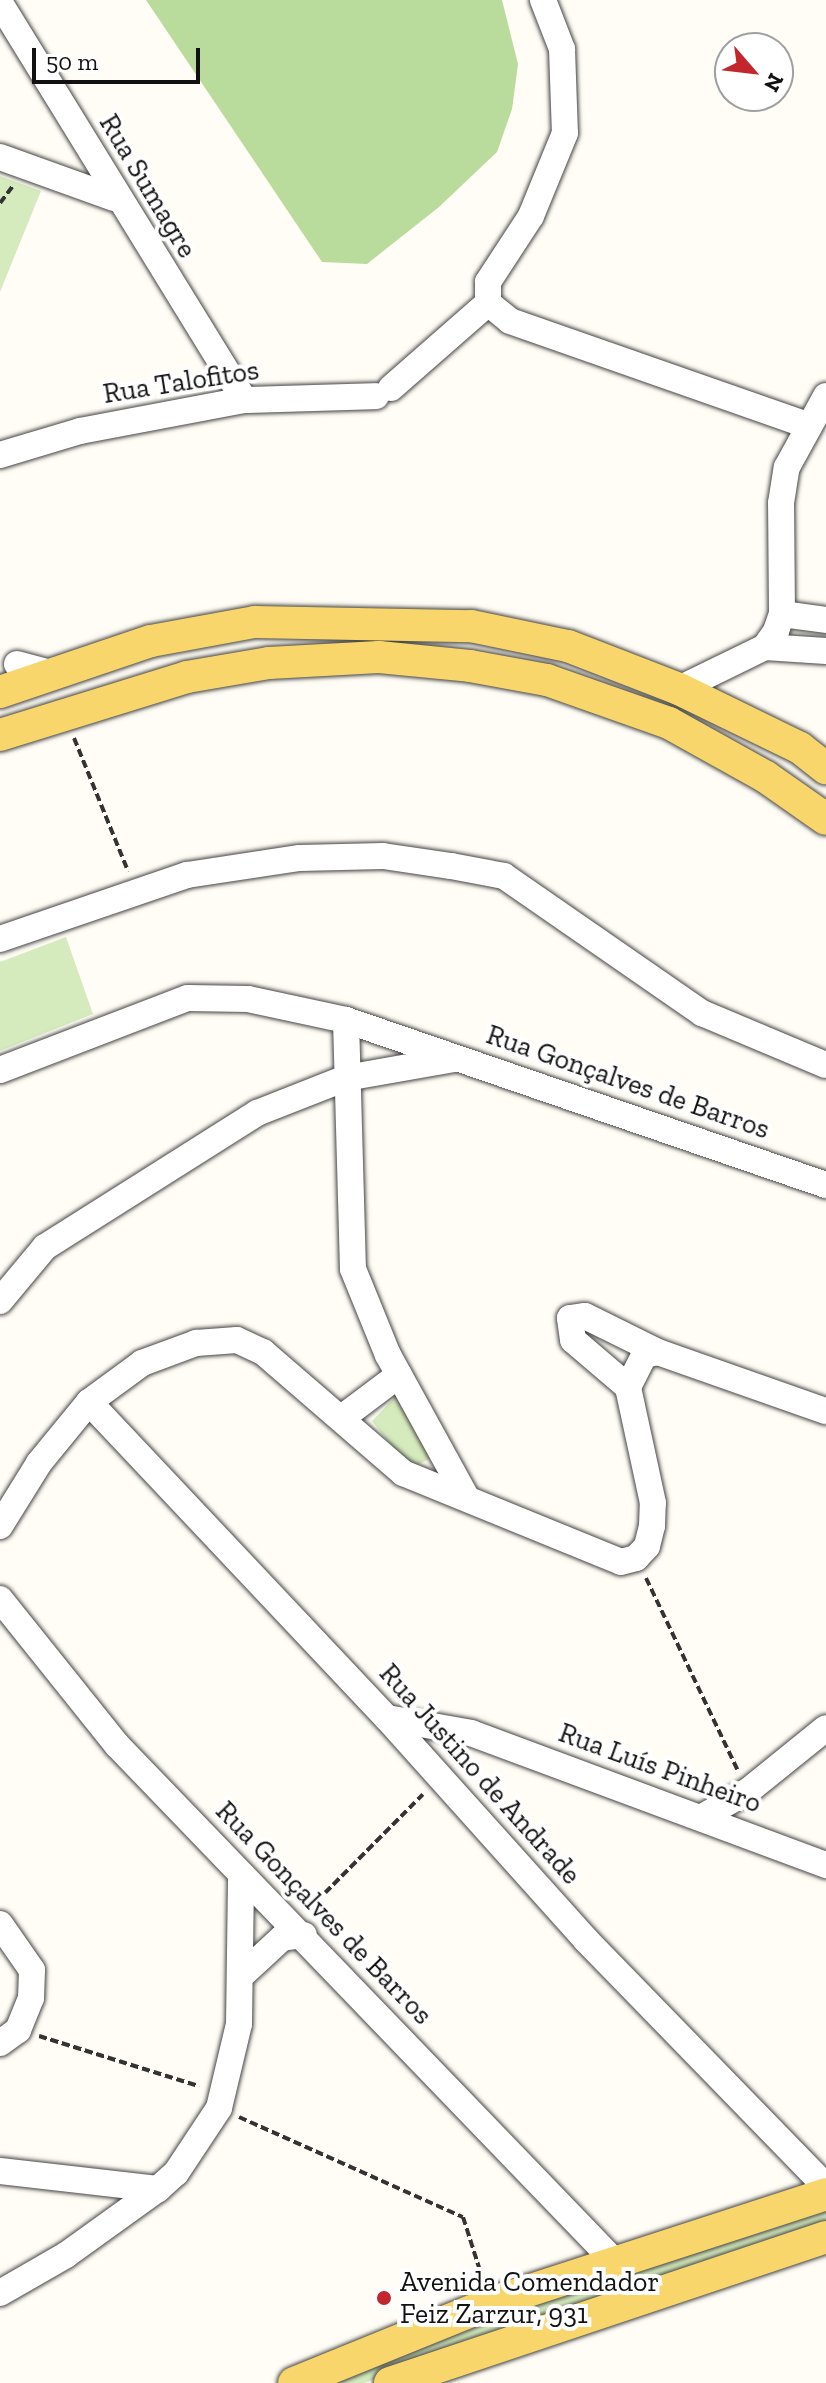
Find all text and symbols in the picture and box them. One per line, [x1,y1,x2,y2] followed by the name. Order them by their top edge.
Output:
[36,32,204,82] scale bar
[714,32,794,112] north arrow
[46,47,98,76] text: 50 m
[758,69,790,96] text: N
[92,108,204,264] street label: Rua Sumagre
[100,353,262,411] street label: Rua Talofitos
[482,1018,774,1146] street label: Rua Gonçalves de Barros
[372,1656,588,1892] street label: Rua Justino de Andrade
[554,1716,766,1820] street label: Rua Luís Pinheiro
[209,1794,439,2032] street label: Rua Gonçalves de Barros
[400,2265,659,2331] place label: Avenida Comendador Feiz Zarzur, 931
[375,2289,393,2307] marker: Avenida Comendador Feiz Zarzur, 931

